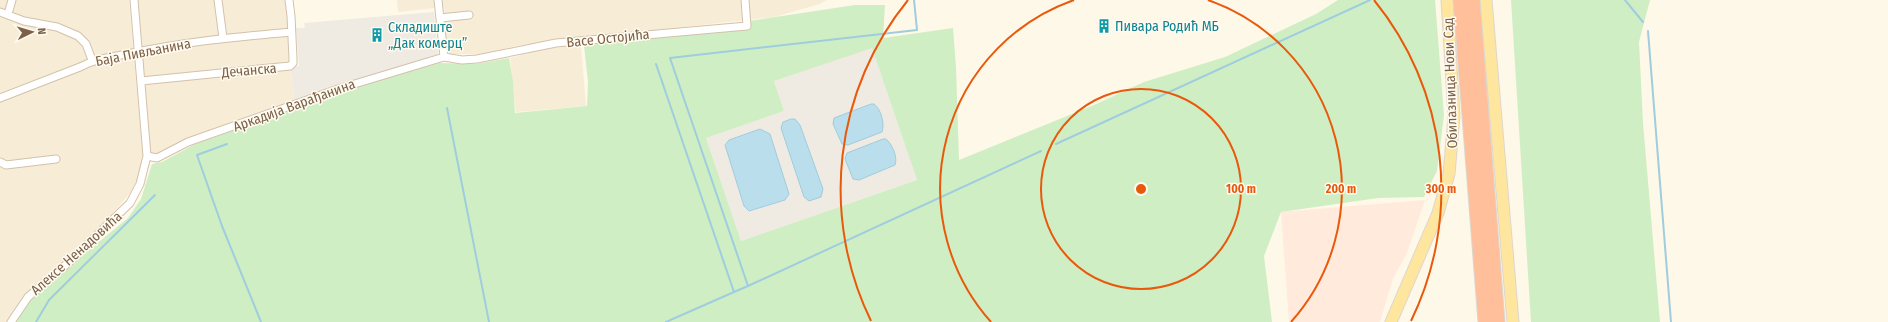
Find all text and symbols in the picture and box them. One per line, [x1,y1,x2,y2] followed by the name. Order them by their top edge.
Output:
[12,12,52,52] north arrow
[1440,17,1461,149] street label: Обилазница Нови Сад
[1096,18,1112,34] building icon: Пивара Родић МБ
[1115,18,1219,35] place label: Пивара Родић МБ
[388,19,467,52] place label: Складиште „Дак комерц”
[566,26,650,51] street label: Васе Остојића
[35,27,48,35] text: N
[369,27,385,43] building icon: Складиште „Дак комерц”
[94,35,192,70] street label: Баја Пивљанина
[220,60,277,81] street label: Дечанска
[231,75,358,135] street label: Аркадија Варађанина
[1134,182,1148,196] centre of rings
[1226,182,1256,196] text: 100 m
[1325,182,1356,196] text: 200 m
[1425,182,1456,196] text: 300 m
[27,208,126,299] street label: Алексе Ненадовића

